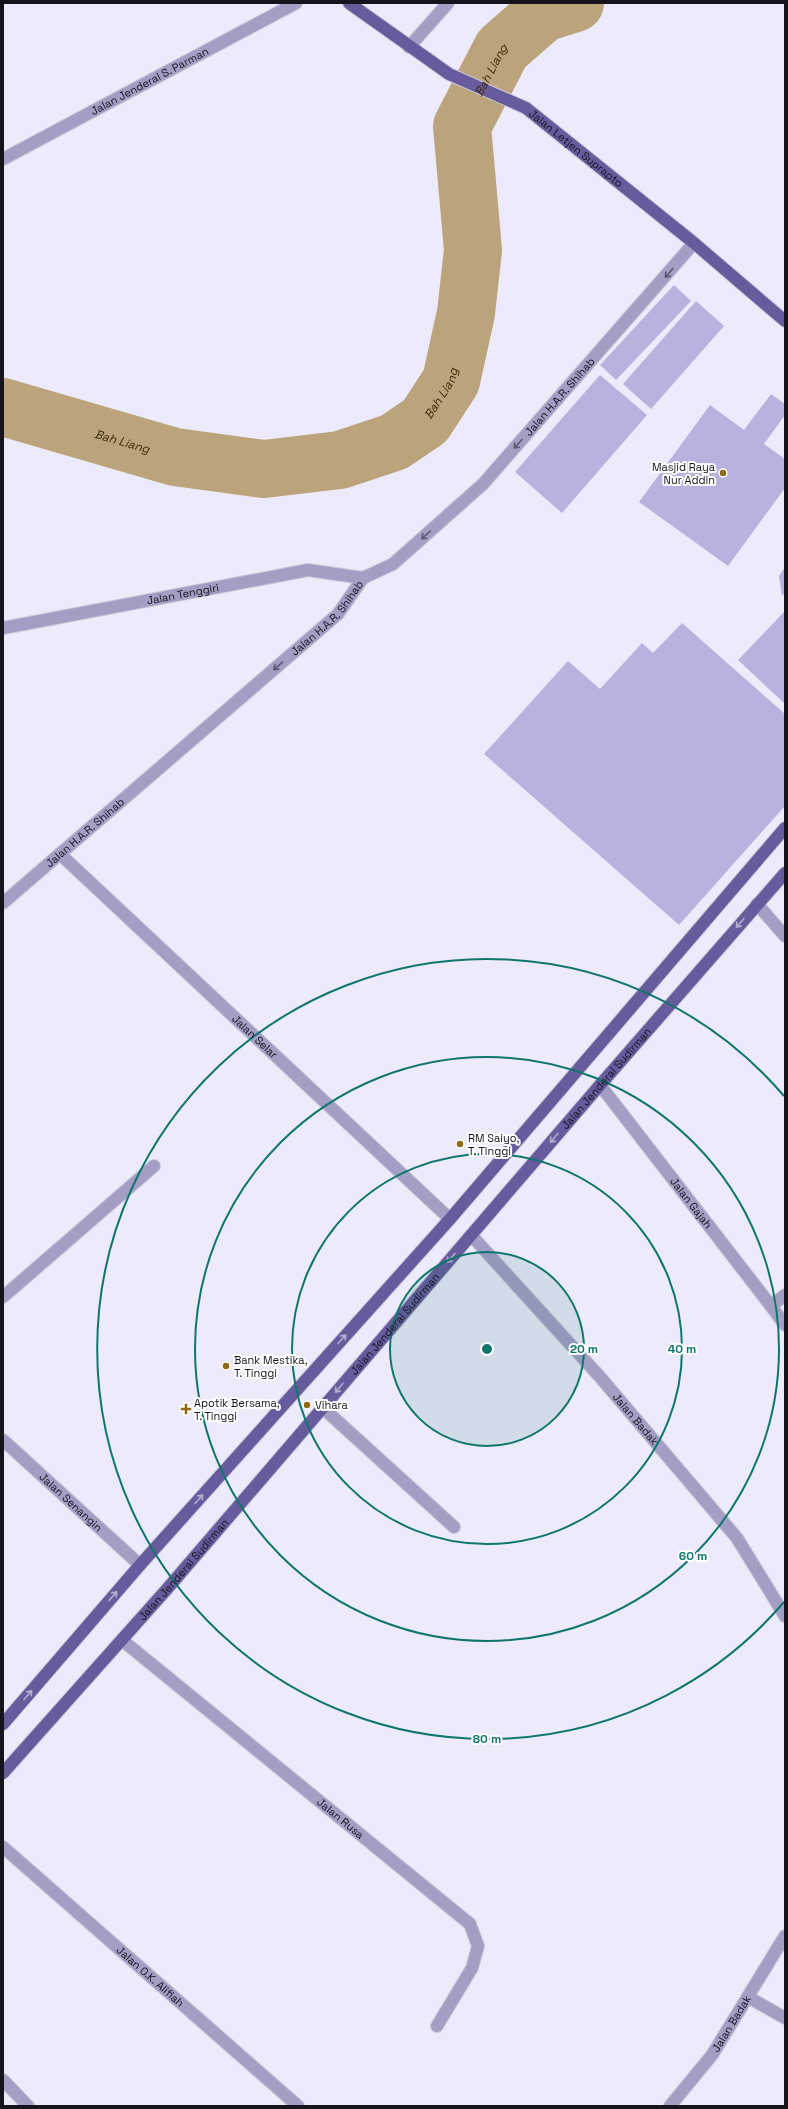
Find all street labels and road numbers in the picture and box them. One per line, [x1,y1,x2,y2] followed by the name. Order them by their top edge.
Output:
[88,44,211,118] street label: Jalan Jenderal S. Parman
[526,106,626,190] street label: Jalan Letjen Suprapto
[522,355,598,439] street label: Jalan H.A.R. Shihab
[288,578,366,659] street label: Jalan H.A.R. Shihab
[145,580,220,608] street label: Jalan Tenggiri
[43,795,127,870] street label: Jalan H.A.R. Shihab
[229,1012,281,1061] street label: Jalan Selar
[558,1025,654,1132] street label: Jalan Jenderal Sudirman
[667,1175,715,1231] street label: Jalan Gajah
[347,1270,442,1378] street label: Jalan Jenderal Sudirman
[610,1390,662,1448] street label: Jalan Badak
[36,1470,106,1534] street label: Jalan Senangin
[135,1516,231,1623] street label: Jalan Jenderal Sudirman
[314,1795,368,1842] street label: Jalan Rusa
[113,1943,187,2010] street label: Jalan O.K. Alifiah
[709,1993,754,2054] street label: Jalan Badak

